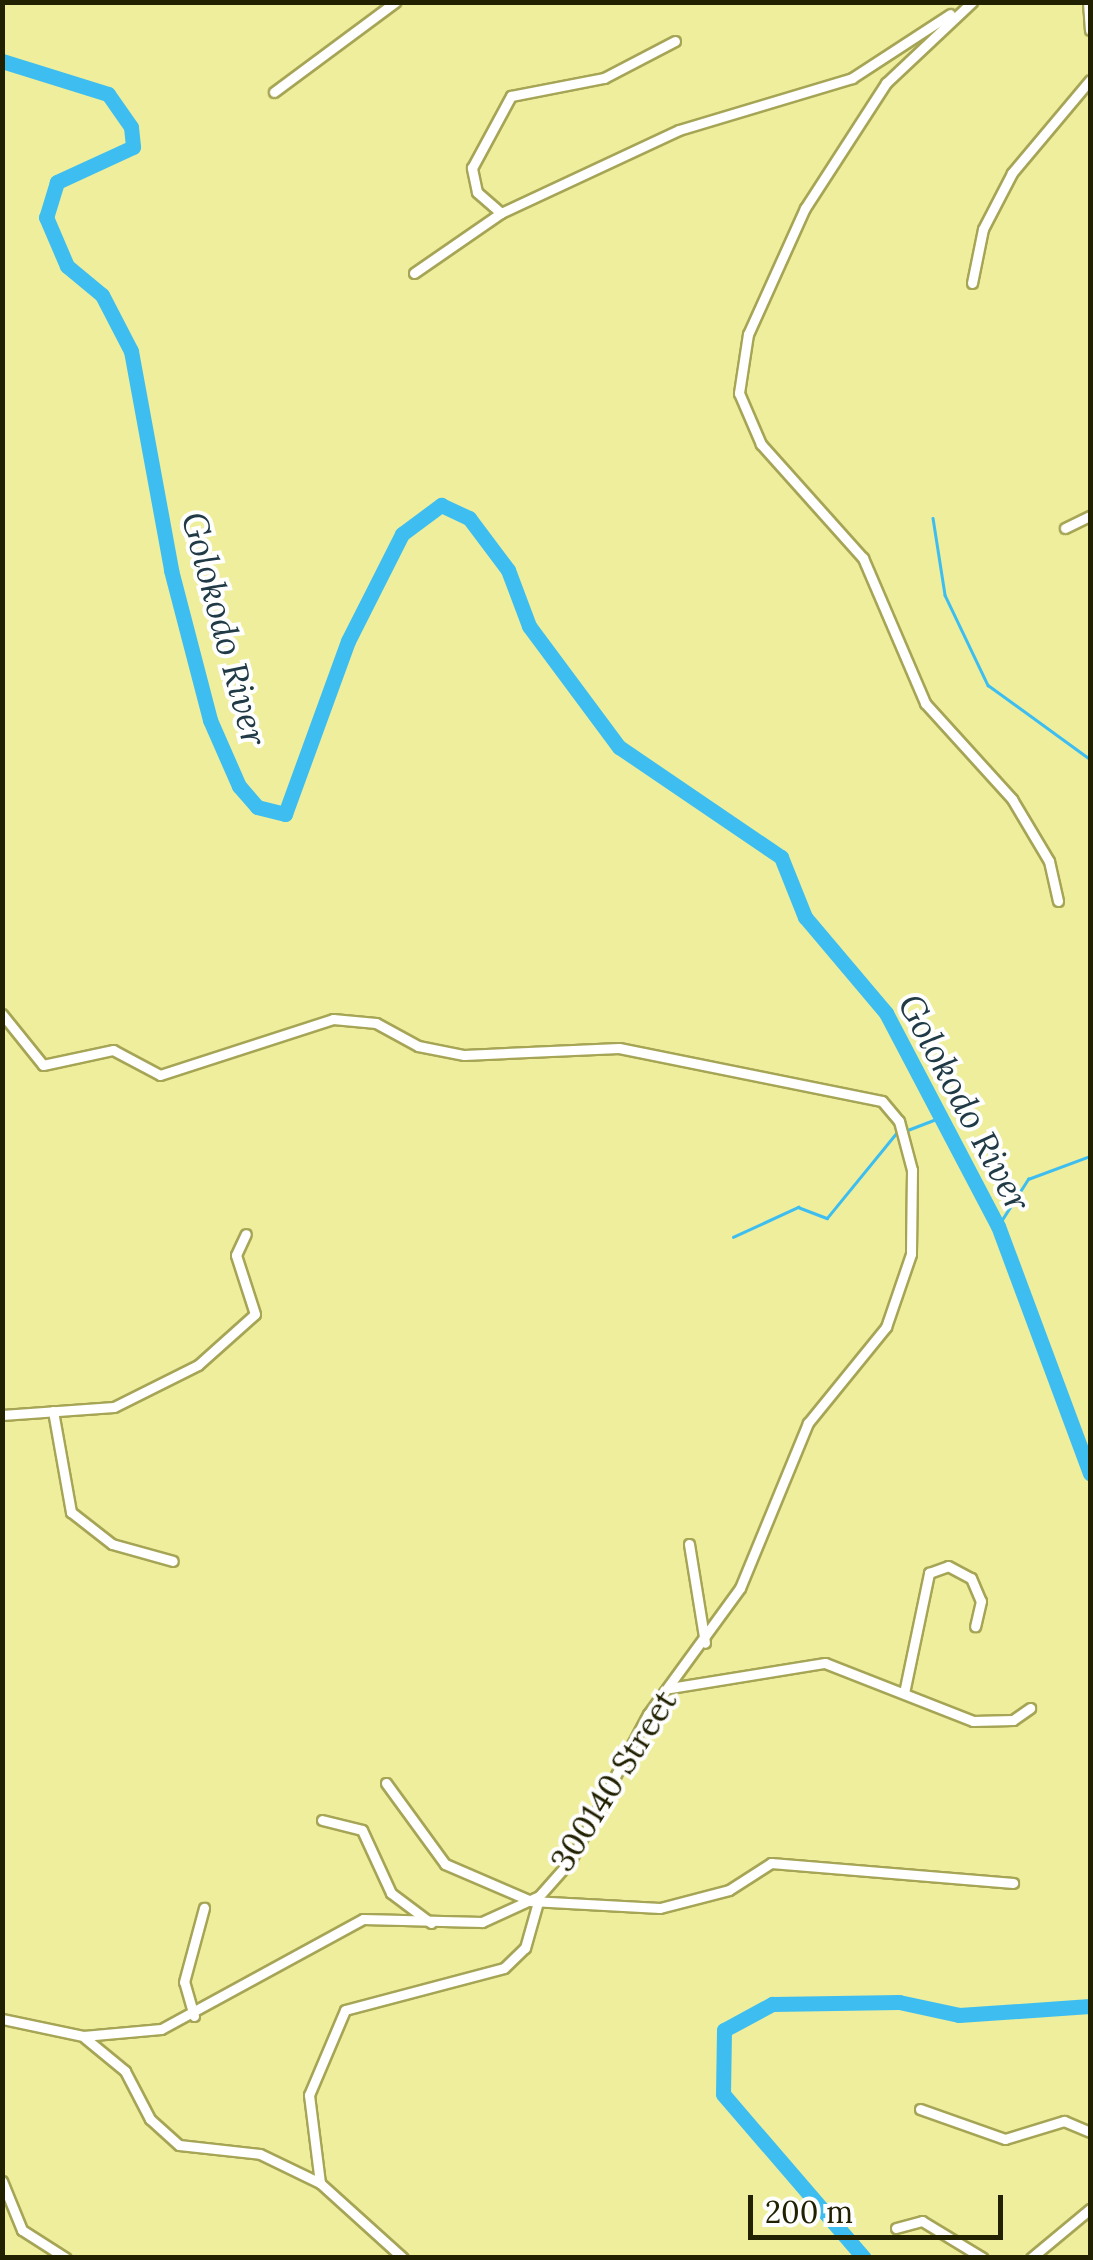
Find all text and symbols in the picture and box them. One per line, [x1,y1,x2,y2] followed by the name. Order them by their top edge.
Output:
[173,508,275,750] water label: Golokodo River
[889,987,1039,1219] water label: Golokodo River
[543,1684,685,1878] street label: 300140 Street
[753,2175,1008,2237] scale bar
[765,2193,853,2231] text: 200 m

